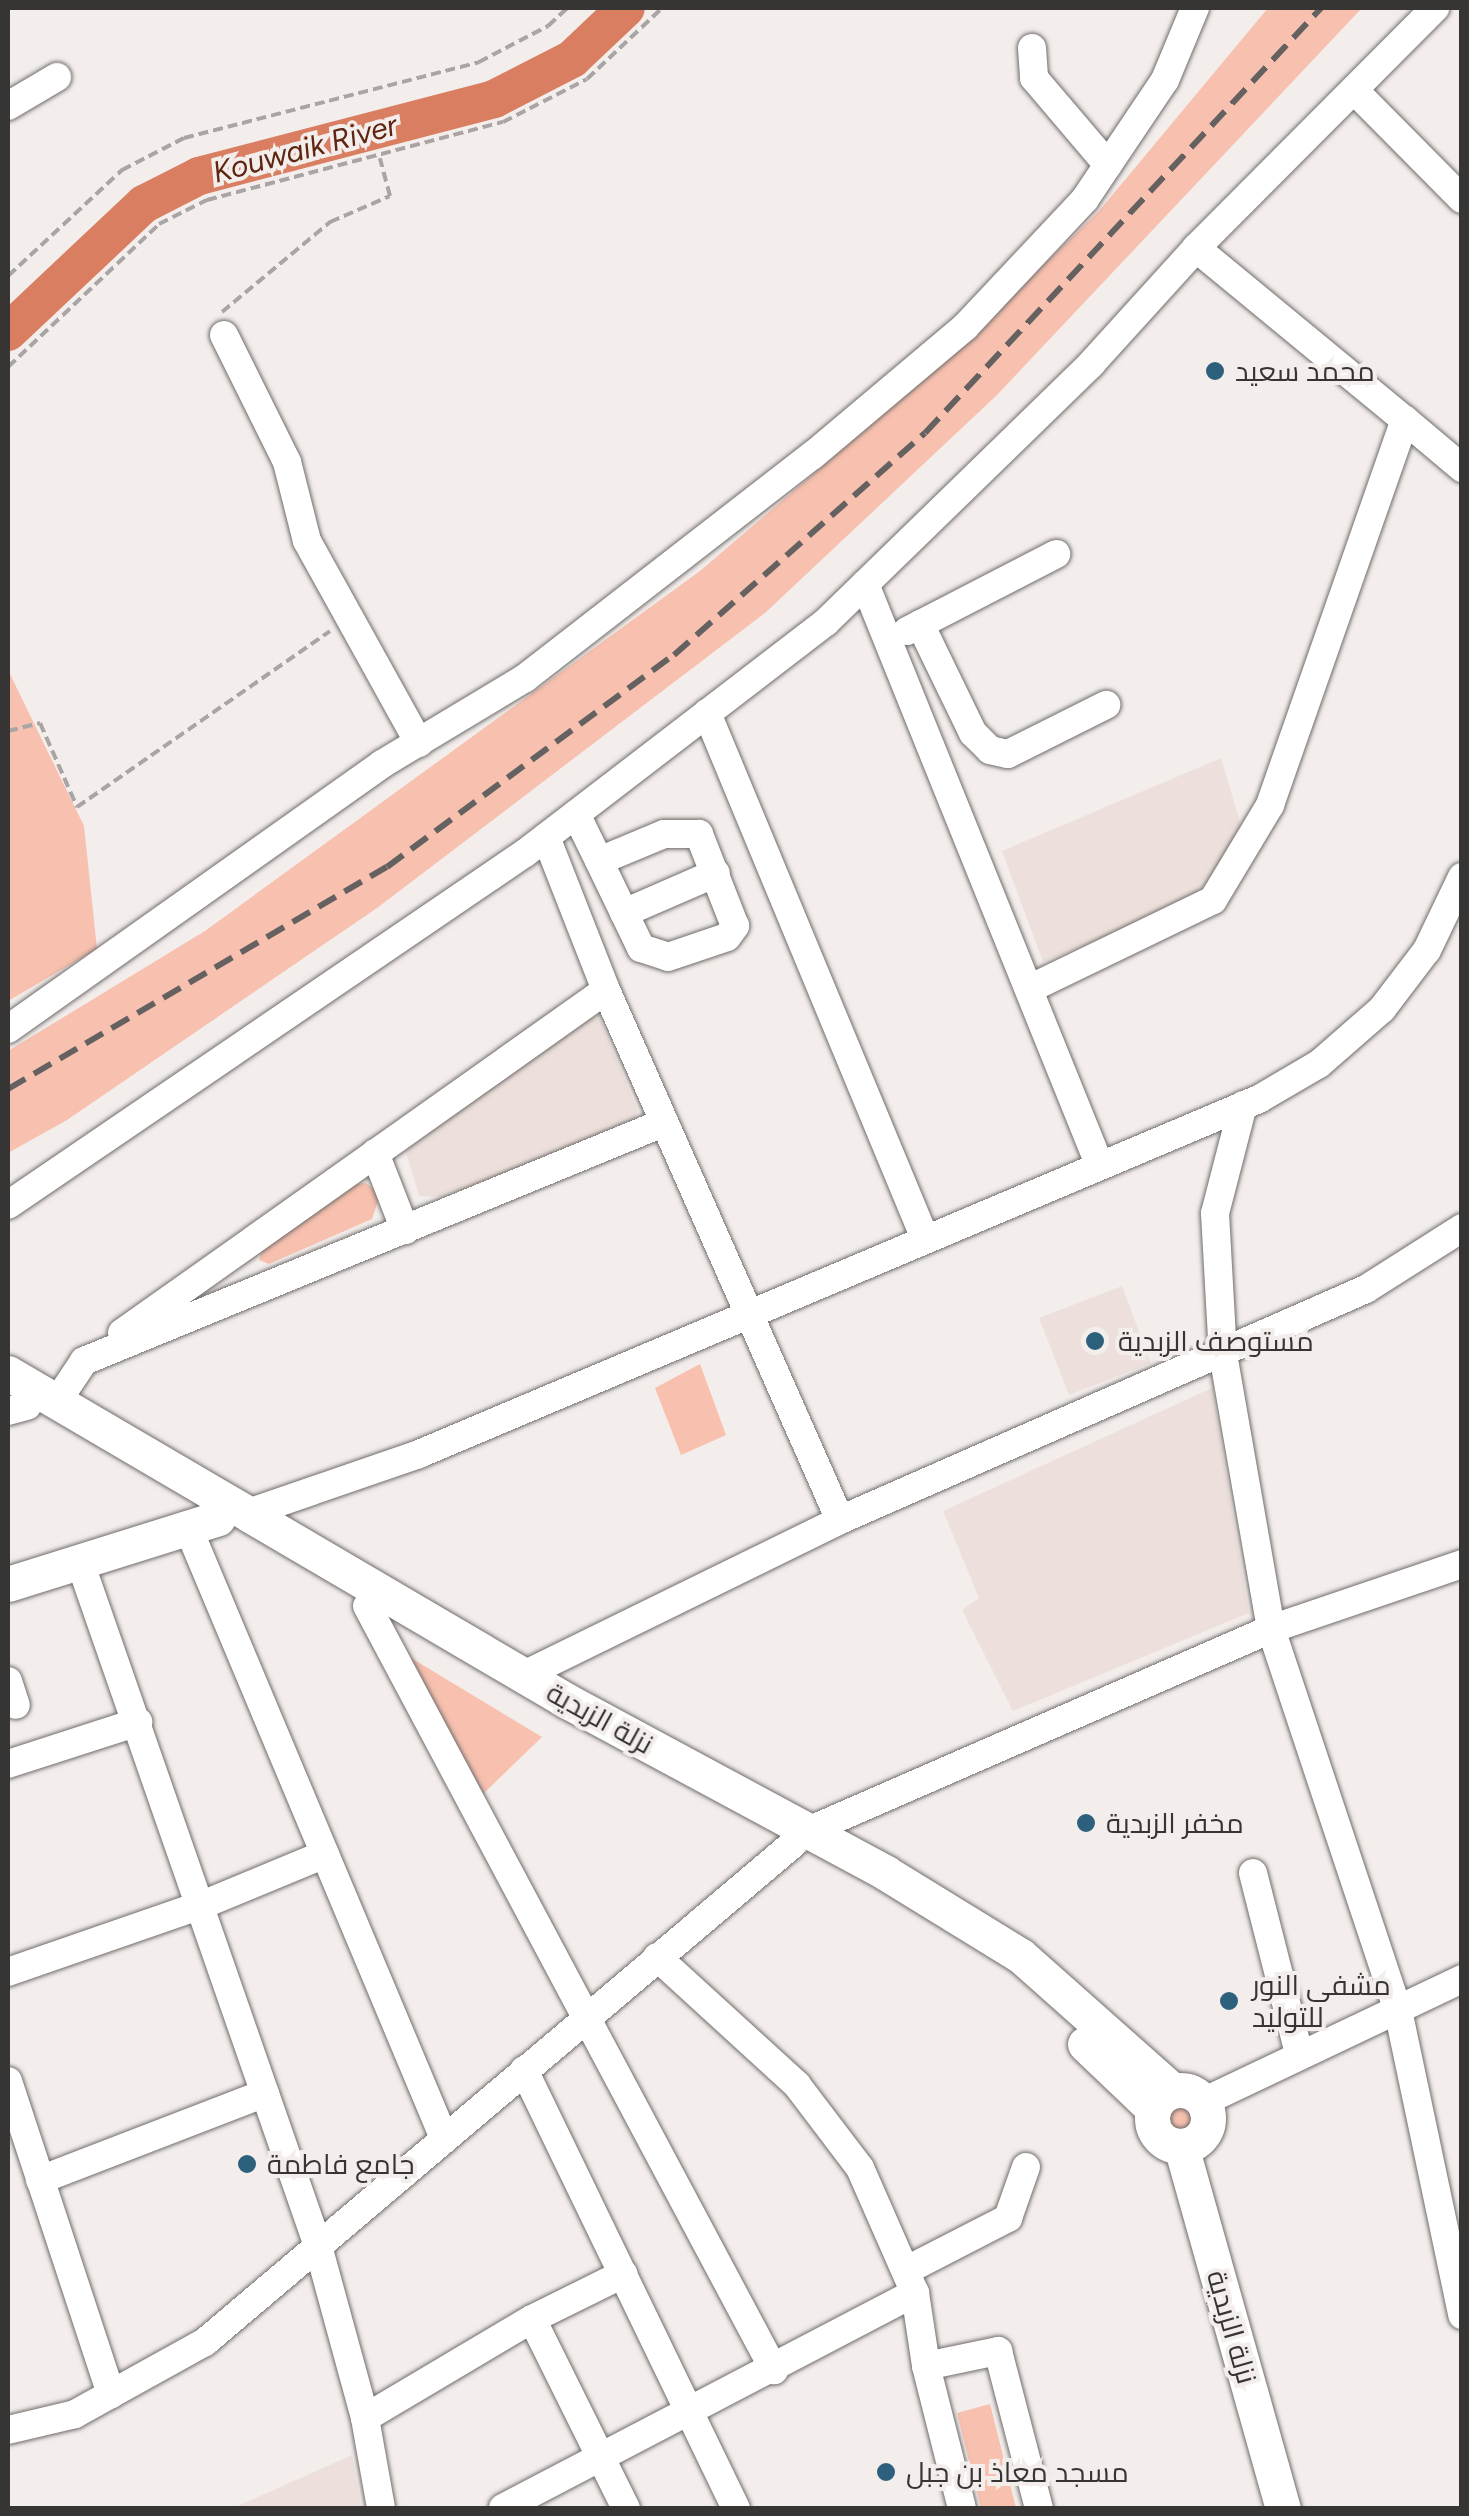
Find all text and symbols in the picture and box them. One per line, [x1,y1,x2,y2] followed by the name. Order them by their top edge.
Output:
[209,107,401,191] water label: Kouwaik River
[1235,354,1375,388] place label: محمد سعيد
[1204,360,1226,382] marker: محمد سعيد
[1118,1324,1314,1358] place label: مستوصف الزبدية
[1082,1328,1108,1354] marker: مستوصف الزبدية
[541,1675,659,1761] street label: نزلة الزبدية
[1106,1806,1244,1840] place label: مخفر الزبدية
[1075,1812,1097,1834] marker: مخفر الزبدية
[1252,1968,1391,2034] place label: مشفى النور للتوليد
[1216,1988,1242,2014] marker: مشفى النور للتوليد
[267,2147,415,2181] place label: جامع فاطمة
[236,2153,258,2175] marker: جامع فاطمة
[1200,2266,1264,2388] street label: نزلة الزبدية
[906,2455,1129,2489] place label: مسجد معاذ بن جبل
[875,2461,897,2483] marker: مسجد معاذ بن جبل

